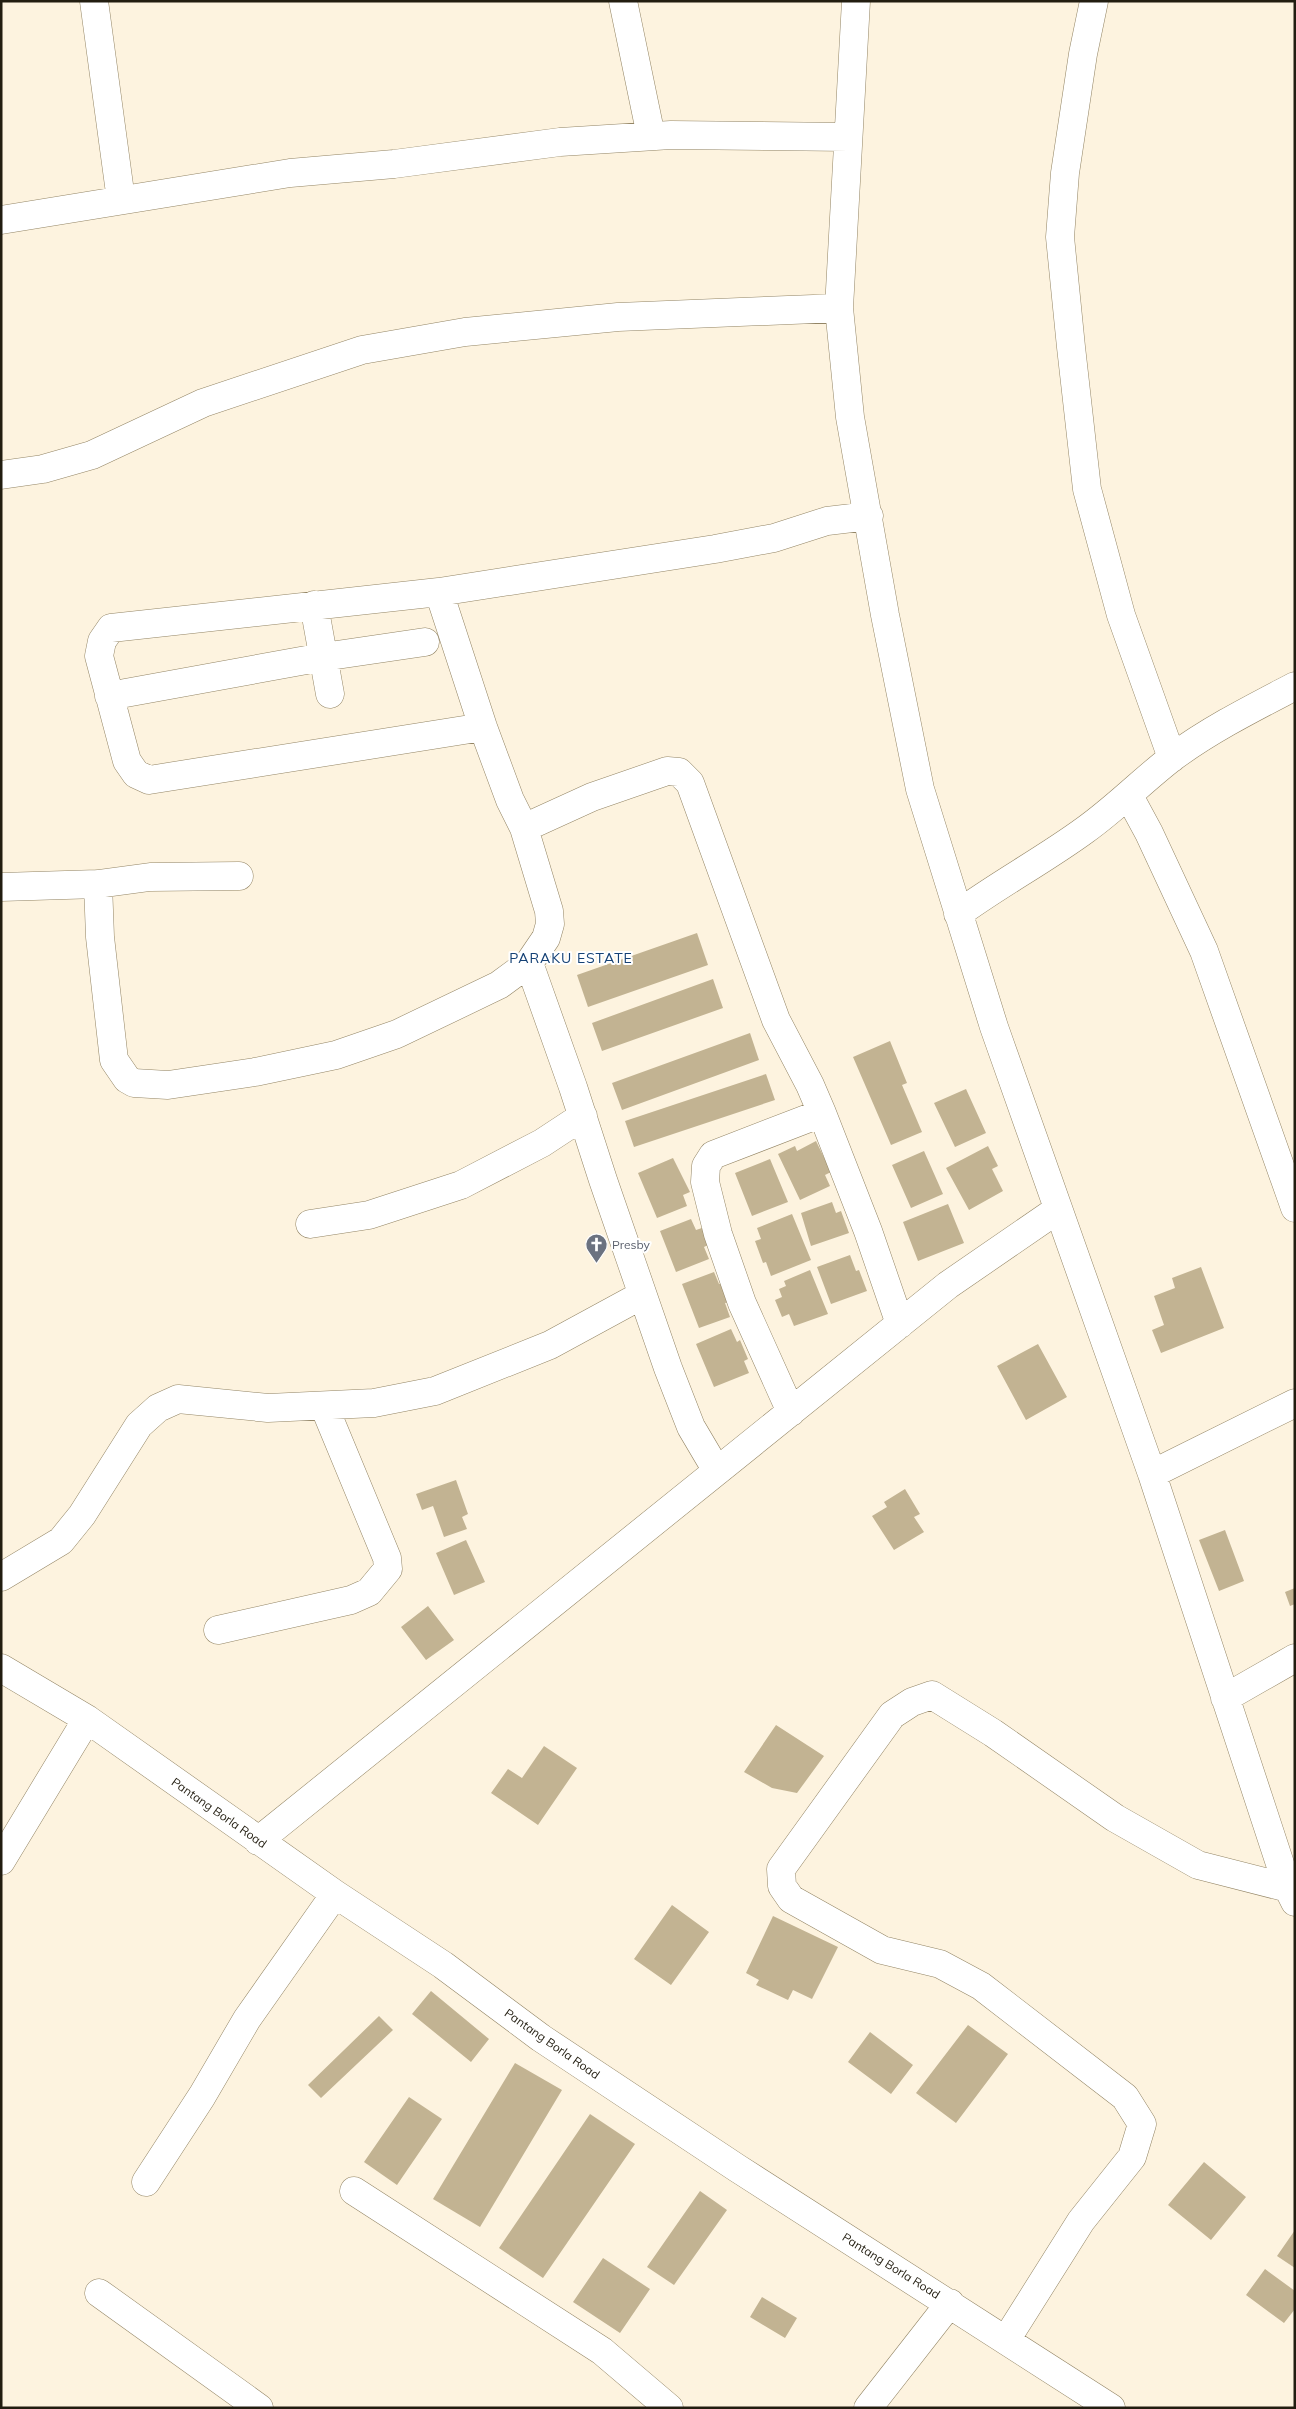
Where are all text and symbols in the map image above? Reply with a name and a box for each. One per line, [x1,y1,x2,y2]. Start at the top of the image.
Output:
district label: PARAKU ESTATE [509,949,633,967]
church icon: Presby [584,1233,608,1264]
place label: Presby [612,1237,651,1252]
street label: Pantang Borla Road [169,1774,270,1851]
street label: Pantang Borla Road [502,2005,603,2082]
street label: Pantang Borla Road [840,2229,943,2302]

